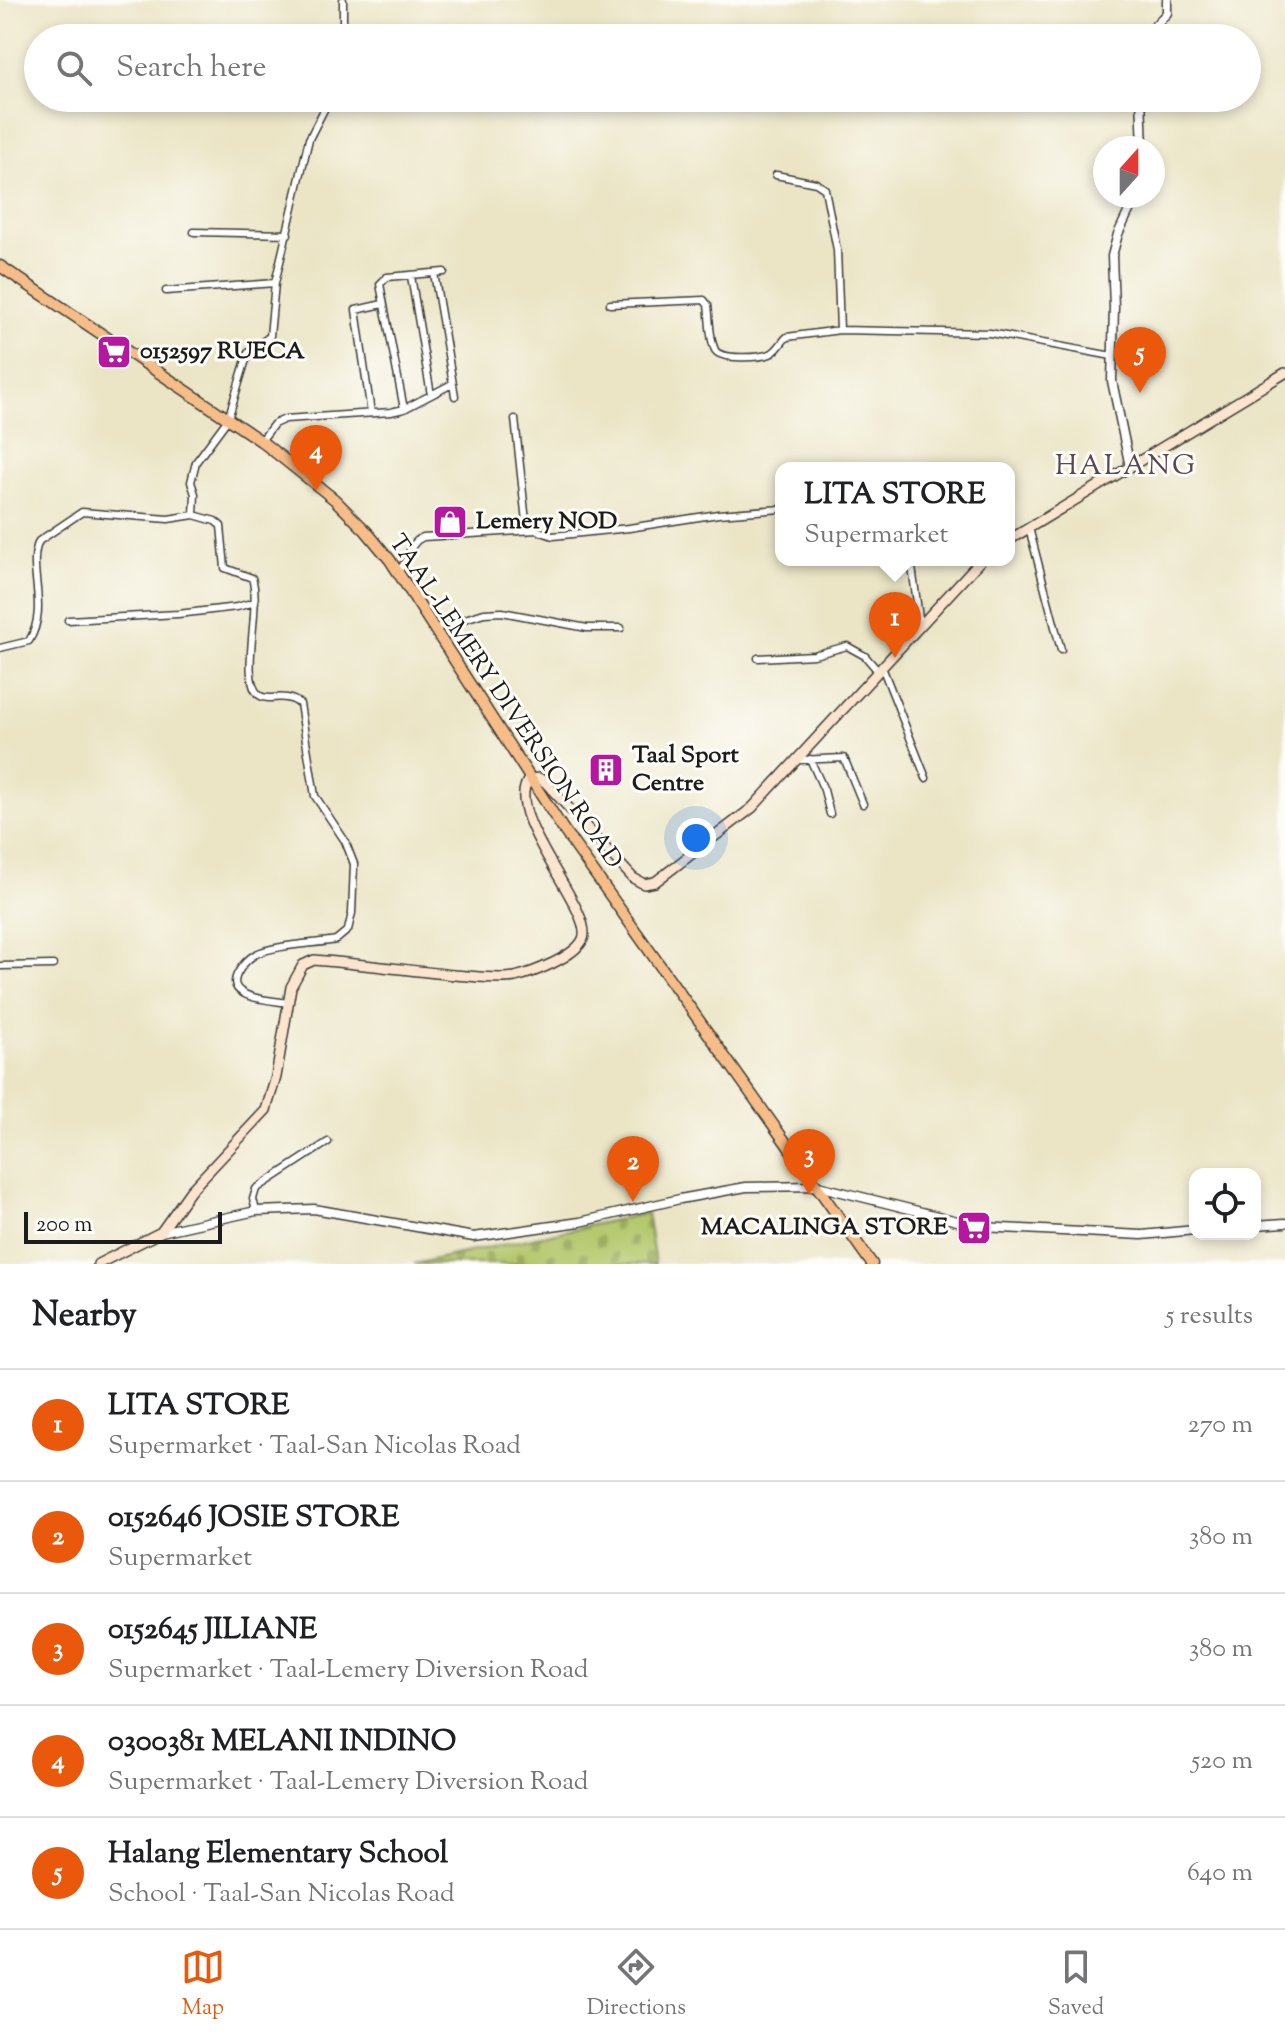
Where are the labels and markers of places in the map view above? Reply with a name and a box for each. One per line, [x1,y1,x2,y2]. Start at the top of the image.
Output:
pin: 5 [1114,327,1166,393]
supermarket icon: 0152597 RUECA [95,333,133,371]
place label: 0152597 RUECA [140,335,305,369]
pin: 4 [290,425,342,491]
shop icon: Lemery NOD [431,503,469,541]
place label: Lemery NOD [476,505,617,539]
pin: 1 [869,592,921,658]
place label: Taal Sport Centre [632,739,739,801]
building icon: Taal Sport Centre [587,751,625,789]
pin: 3 [783,1129,835,1195]
pin: 2 [607,1136,659,1202]
supermarket icon: MACALINGA STORE [955,1209,993,1247]
place label: MACALINGA STORE [701,1211,948,1245]

